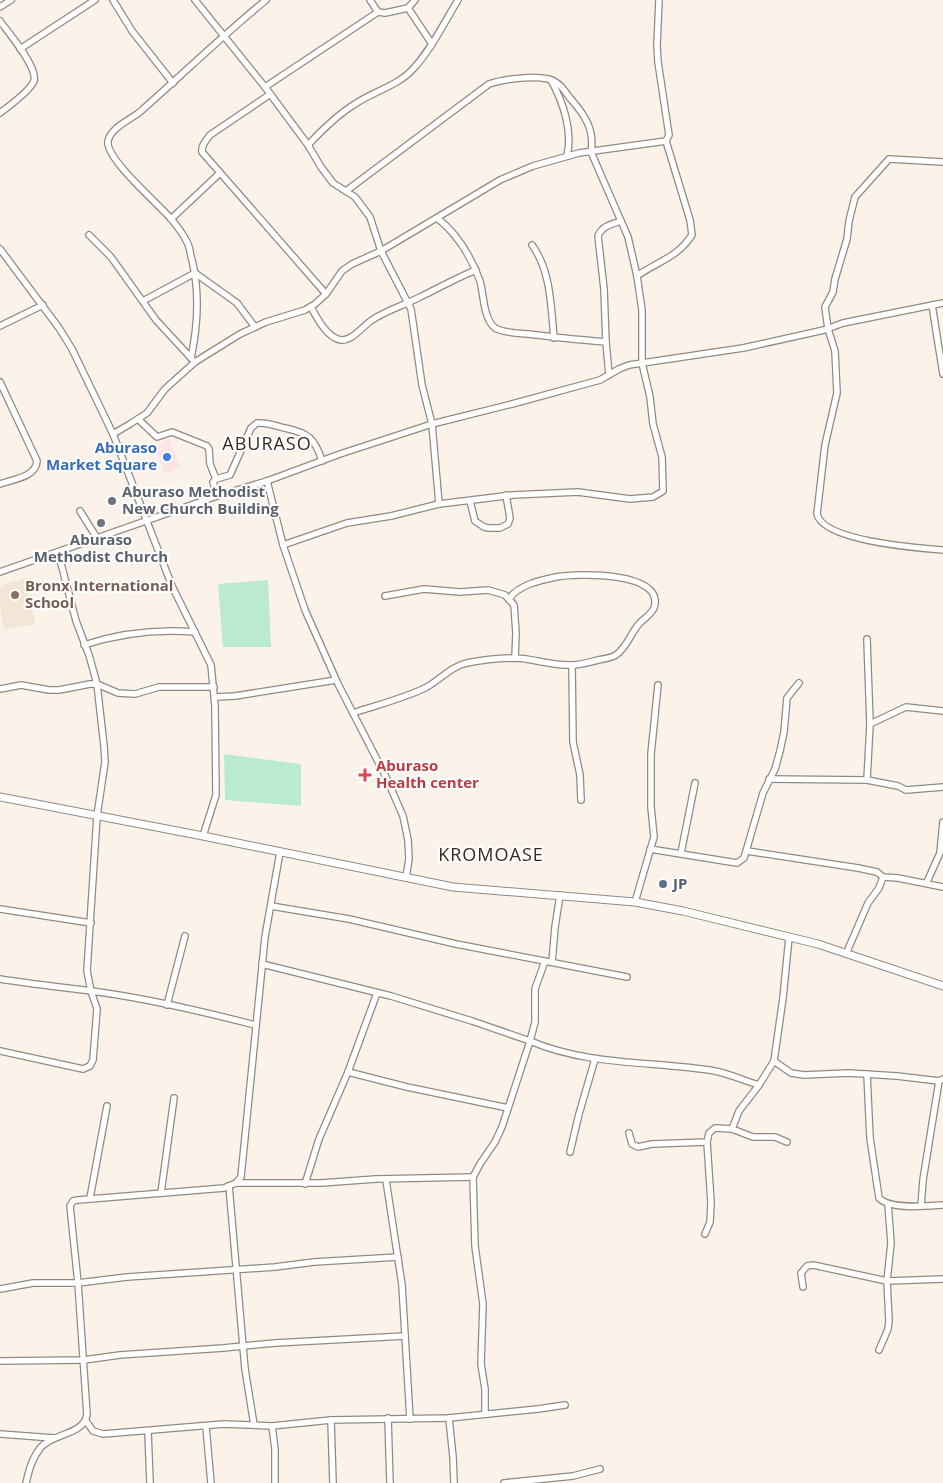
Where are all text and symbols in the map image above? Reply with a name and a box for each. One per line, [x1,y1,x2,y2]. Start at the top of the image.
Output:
district label: ABURASO [222,431,312,455]
place label: Aburaso Market Square [46,437,157,474]
marker: Aburaso Market Square [161,451,173,463]
place label: Aburaso Methodist New Church Building [122,481,279,518]
marker: Aburaso Methodist New Church Building [106,495,118,507]
marker: Aburaso Methodist Church [95,517,107,529]
place label: Aburaso Methodist Church [34,529,168,566]
place label: Bronx International School [25,575,173,612]
marker: Bronx International School [9,589,21,601]
place label: Aburaso Health center [376,755,479,792]
marker: Aburaso Health center [358,768,372,782]
district label: KROMOASE [438,842,544,866]
place label: JP [671,873,687,893]
marker: JP [657,878,669,890]

